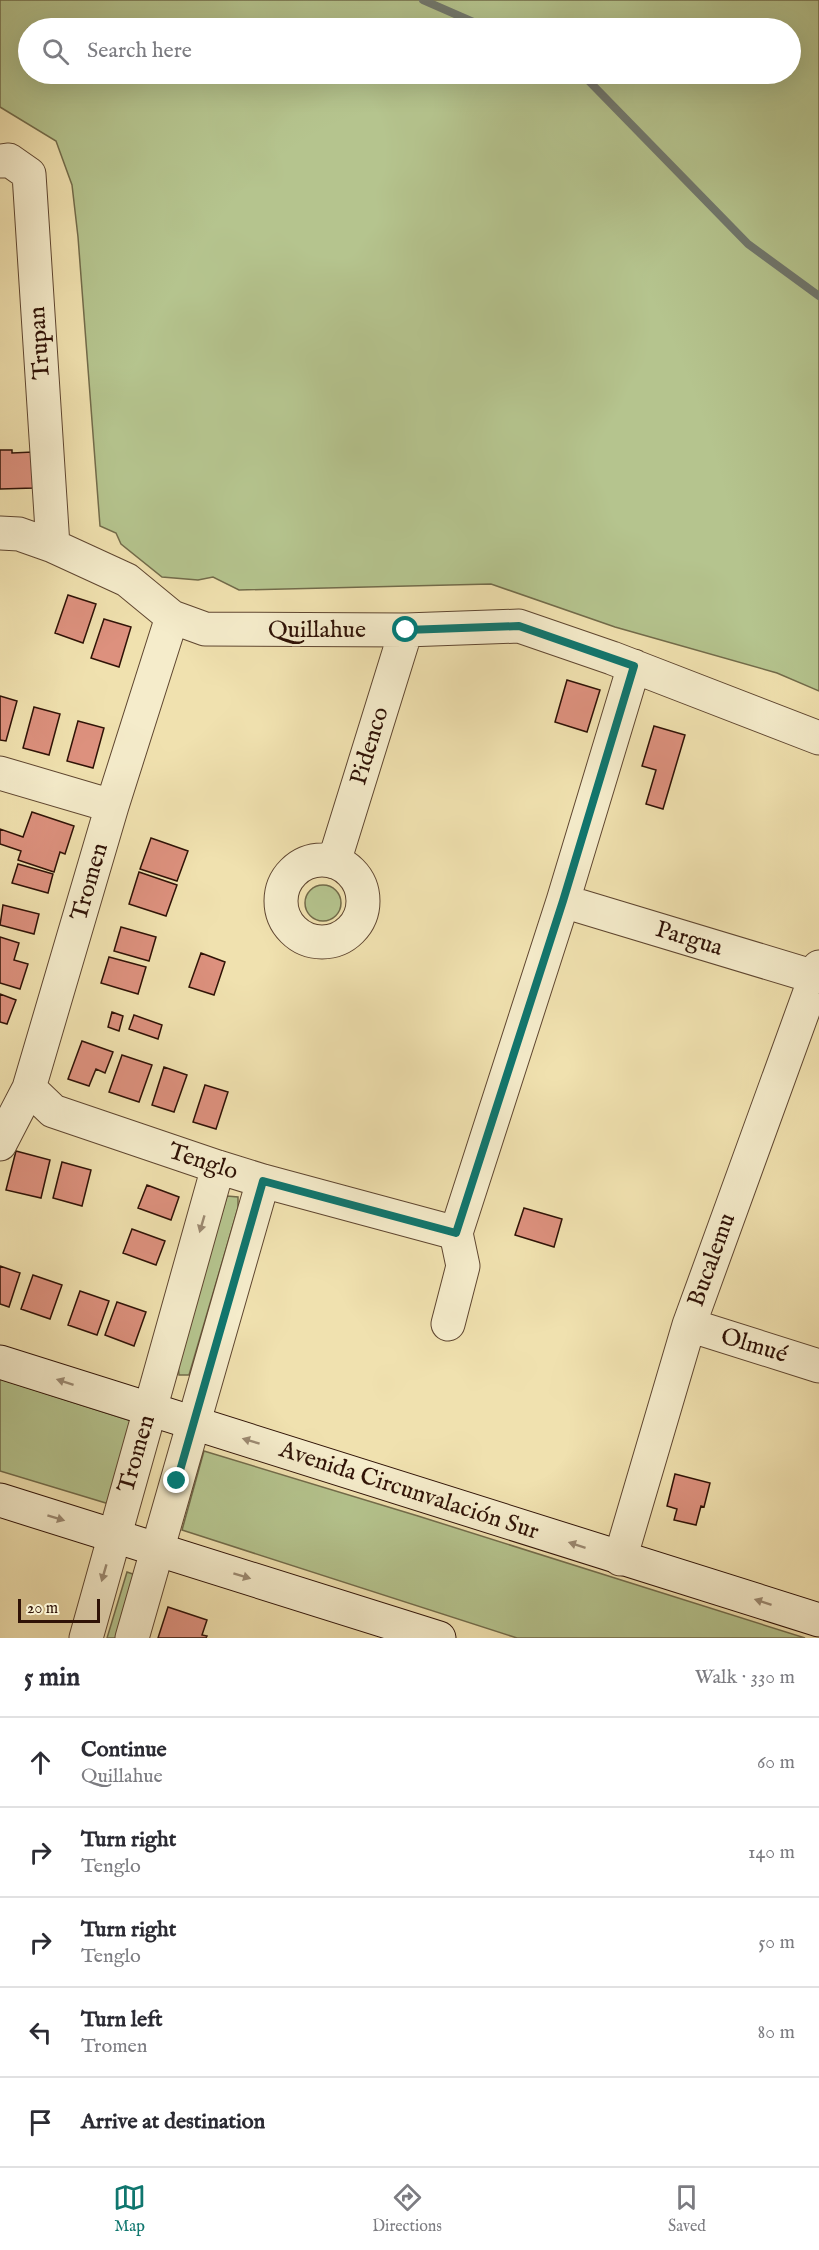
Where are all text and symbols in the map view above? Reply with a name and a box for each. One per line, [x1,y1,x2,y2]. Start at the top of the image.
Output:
search box [18,18,801,84]
icon: search [39,35,72,68]
text: Search here [87,37,192,65]
street label: Trupan [22,305,58,381]
street label: Quillahue [268,615,366,646]
route start [392,616,418,642]
street label: Pidenco [343,703,397,789]
street label: Tromen [64,839,116,925]
street label: Pargua [652,914,727,964]
street label: Tenglo [164,1136,242,1188]
street label: Bucalemu [681,1209,743,1311]
one-way arrow [197,1215,206,1233]
street label: Olmué [717,1321,791,1371]
one-way arrow [56,1377,74,1386]
street label: Tromen [111,1411,163,1497]
street label: Avenida Circunvalación Sur [274,1434,543,1548]
one-way arrow [242,1436,260,1445]
route end [163,1467,189,1493]
one-way arrow [47,1514,65,1523]
one-way arrow [568,1539,586,1549]
one-way arrow [99,1564,108,1582]
one-way arrow [233,1572,251,1581]
scale bar [18,1596,100,1624]
one-way arrow [754,1597,772,1607]
text: 20 m [27,1599,58,1619]
text: 5 min [24,1661,80,1694]
text: Walk · 330 m [695,1665,795,1690]
text: Continue [81,1736,167,1764]
icon: ahead [24,1746,57,1779]
text: 60 m [757,1750,795,1775]
text: Quillahue [81,1764,163,1789]
text: Turn right [81,1826,176,1854]
icon: right [24,1836,57,1869]
text: 140 m [748,1840,795,1865]
text: Tenglo [81,1854,141,1879]
text: Turn right [81,1916,176,1944]
icon: right [24,1926,57,1959]
text: 50 m [758,1930,795,1955]
text: Tenglo [81,1944,141,1969]
text: Turn left [81,2006,163,2034]
icon: left [24,2016,57,2049]
text: 80 m [758,2020,795,2045]
text: Tromen [81,2034,147,2059]
icon: arrive [24,2106,57,2139]
text: Arrive at destination [81,2108,265,2136]
tab: Map [113,2181,146,2237]
tab: Directions [372,2181,442,2237]
tab: Saved [668,2181,706,2237]

